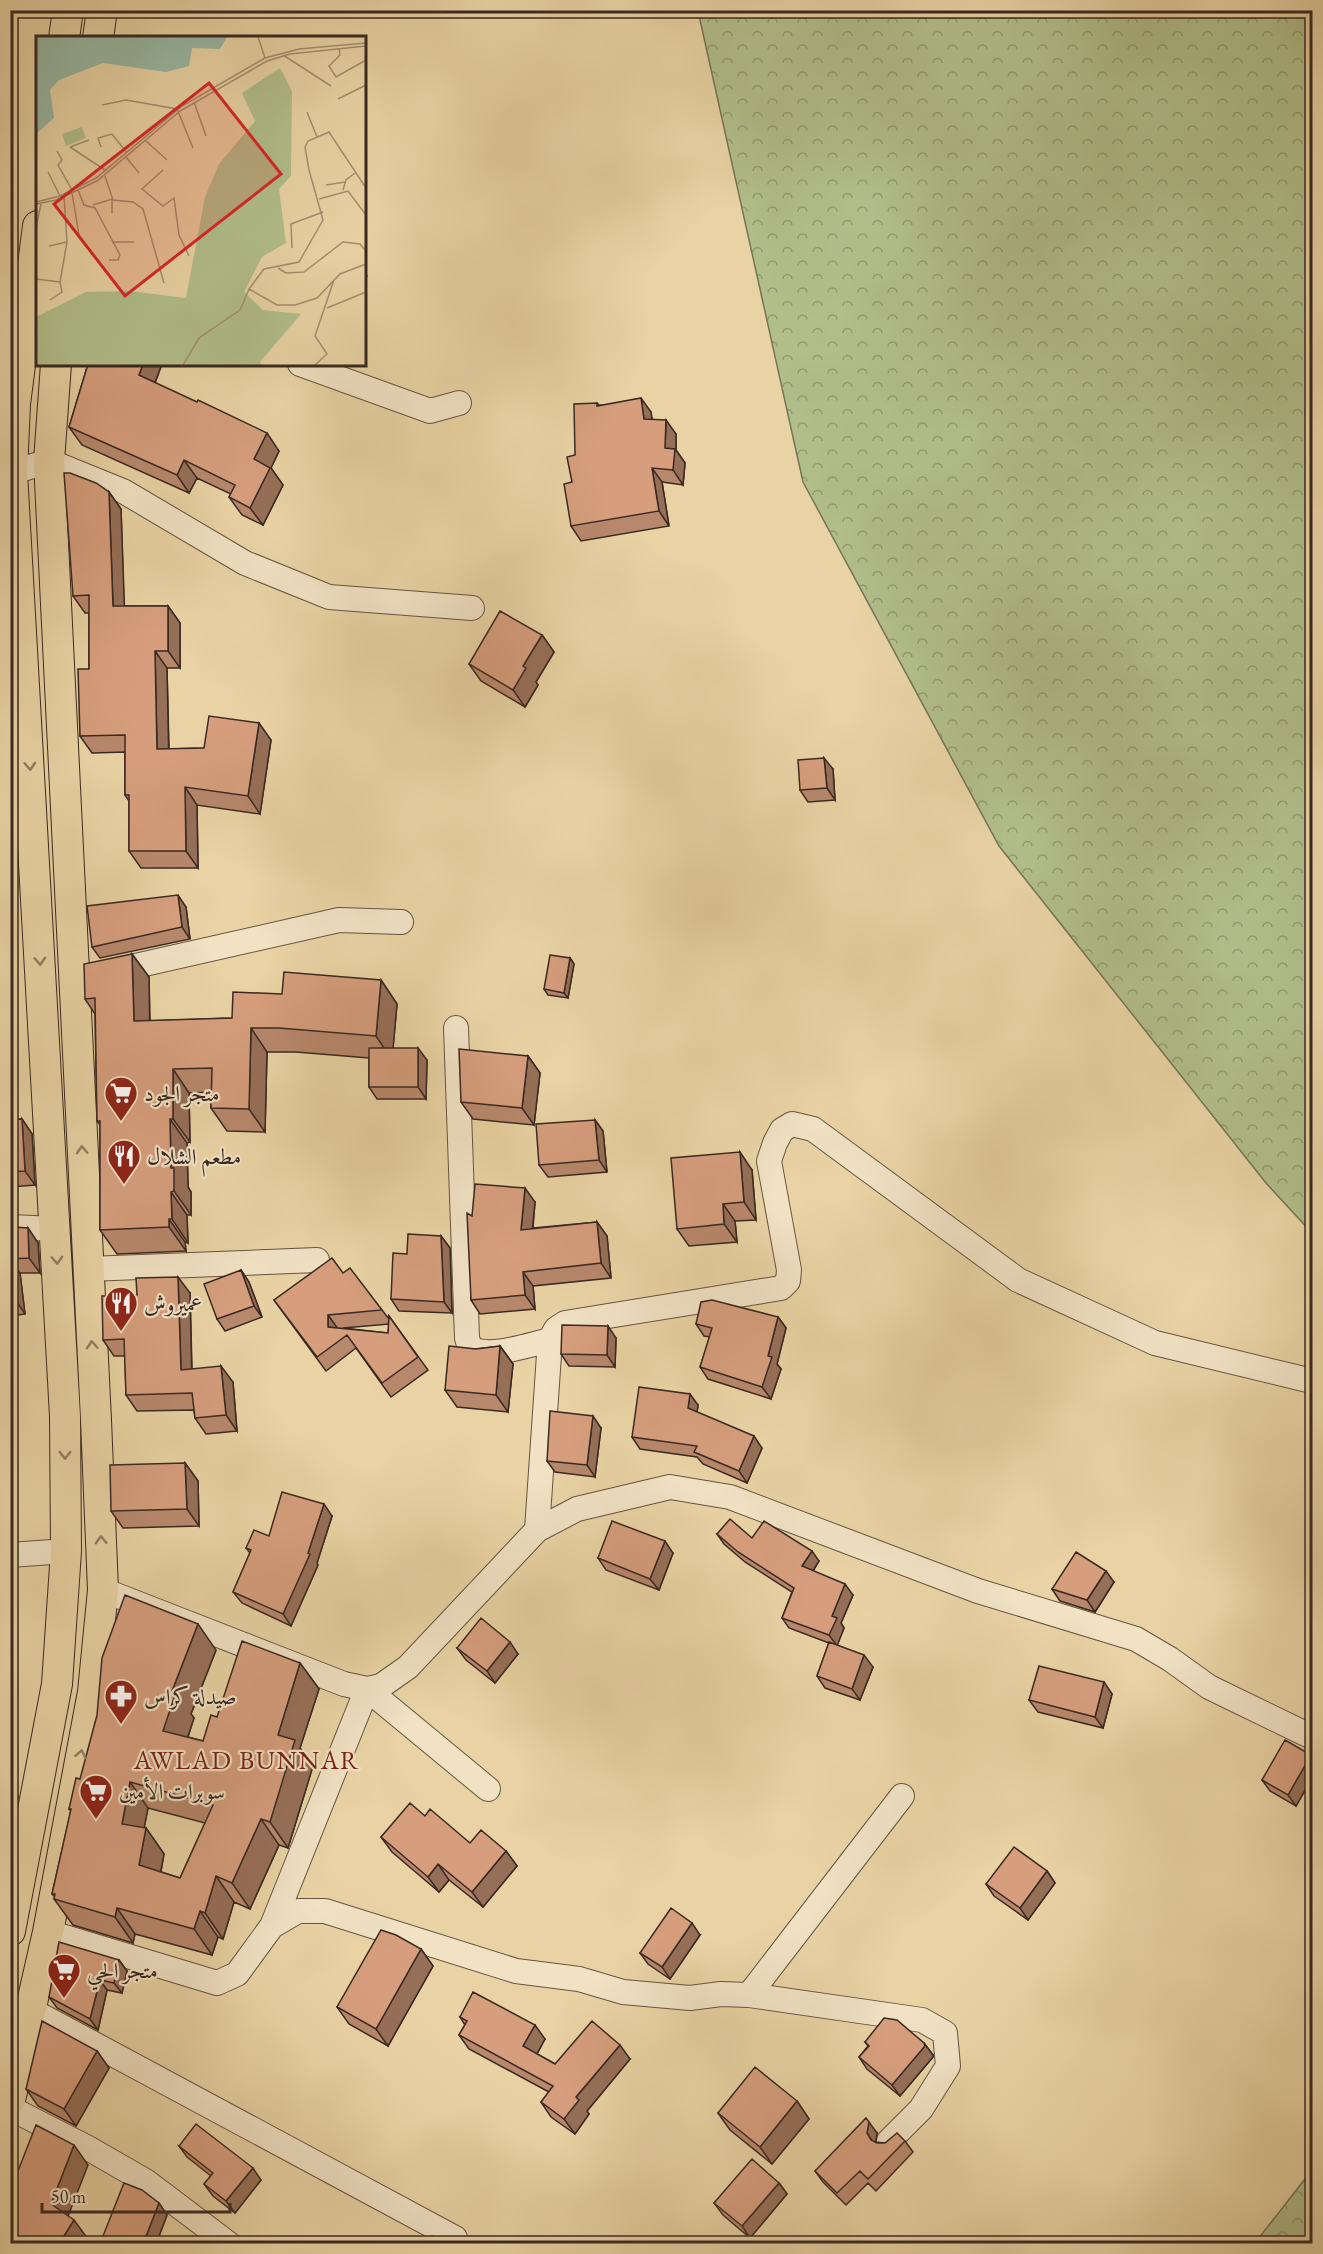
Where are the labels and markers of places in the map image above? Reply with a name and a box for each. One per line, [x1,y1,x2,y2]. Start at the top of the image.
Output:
supermarket icon: متجر الجود [103,1075,139,1122]
place label: متجر الجود [144,1079,219,1108]
restaurant icon: مطعم الشلال [106,1138,142,1185]
place label: مطعم الشلال [147,1142,241,1177]
restaurant icon: عميروش [103,1285,139,1332]
place label: عميروش [144,1289,202,1318]
pharmacy icon: صيدلة كراس [103,1678,139,1725]
place label: صيدلة كراس [144,1682,237,1711]
supermarket icon: سوبرات الأمين [78,1773,114,1820]
place label: سوبرات الأمين [119,1776,225,1806]
supermarket icon: متجر الحي [46,1952,82,1999]
place label: متجر الحي [87,1956,158,1991]

